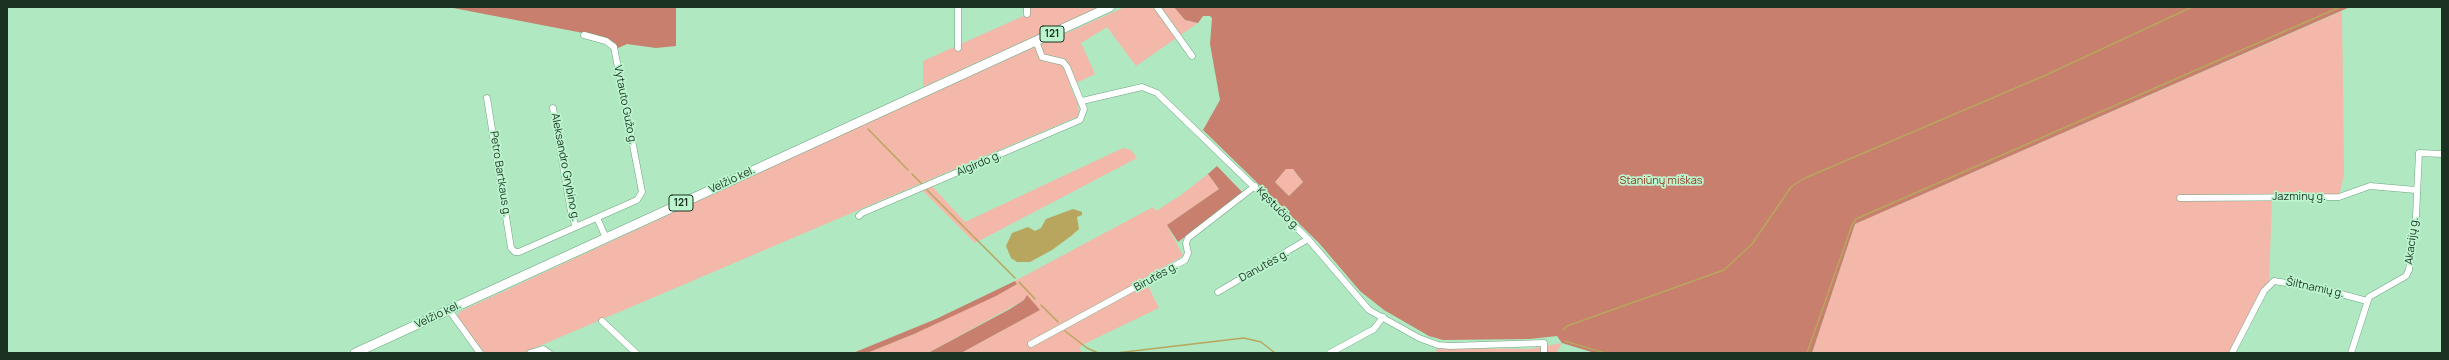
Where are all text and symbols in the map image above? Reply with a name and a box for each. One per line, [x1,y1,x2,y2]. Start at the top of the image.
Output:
road number: 121 [1040,26,1064,42]
street label: Vytauto Gužo g. [611,64,639,146]
street label: Aleksandro Grybino g. [548,112,582,222]
street label: Petro Bartkaus g. [487,130,513,218]
street label: Algirdo g. [955,149,1003,179]
street label: Velžio kel. [707,164,757,196]
park label: Staniūnų miškas [1619,174,1703,188]
street label: Kęstučio g. [1254,185,1302,233]
street label: Jazminų g. [2272,190,2326,204]
road number: 121 [669,195,693,211]
street label: Akacijų g. [2403,216,2421,266]
street label: Danutės g. [1237,247,1291,285]
street label: Birutės g. [1132,260,1180,294]
street label: Šiltnamių g. [2285,275,2345,301]
street label: Velžio kel. [413,299,463,331]

